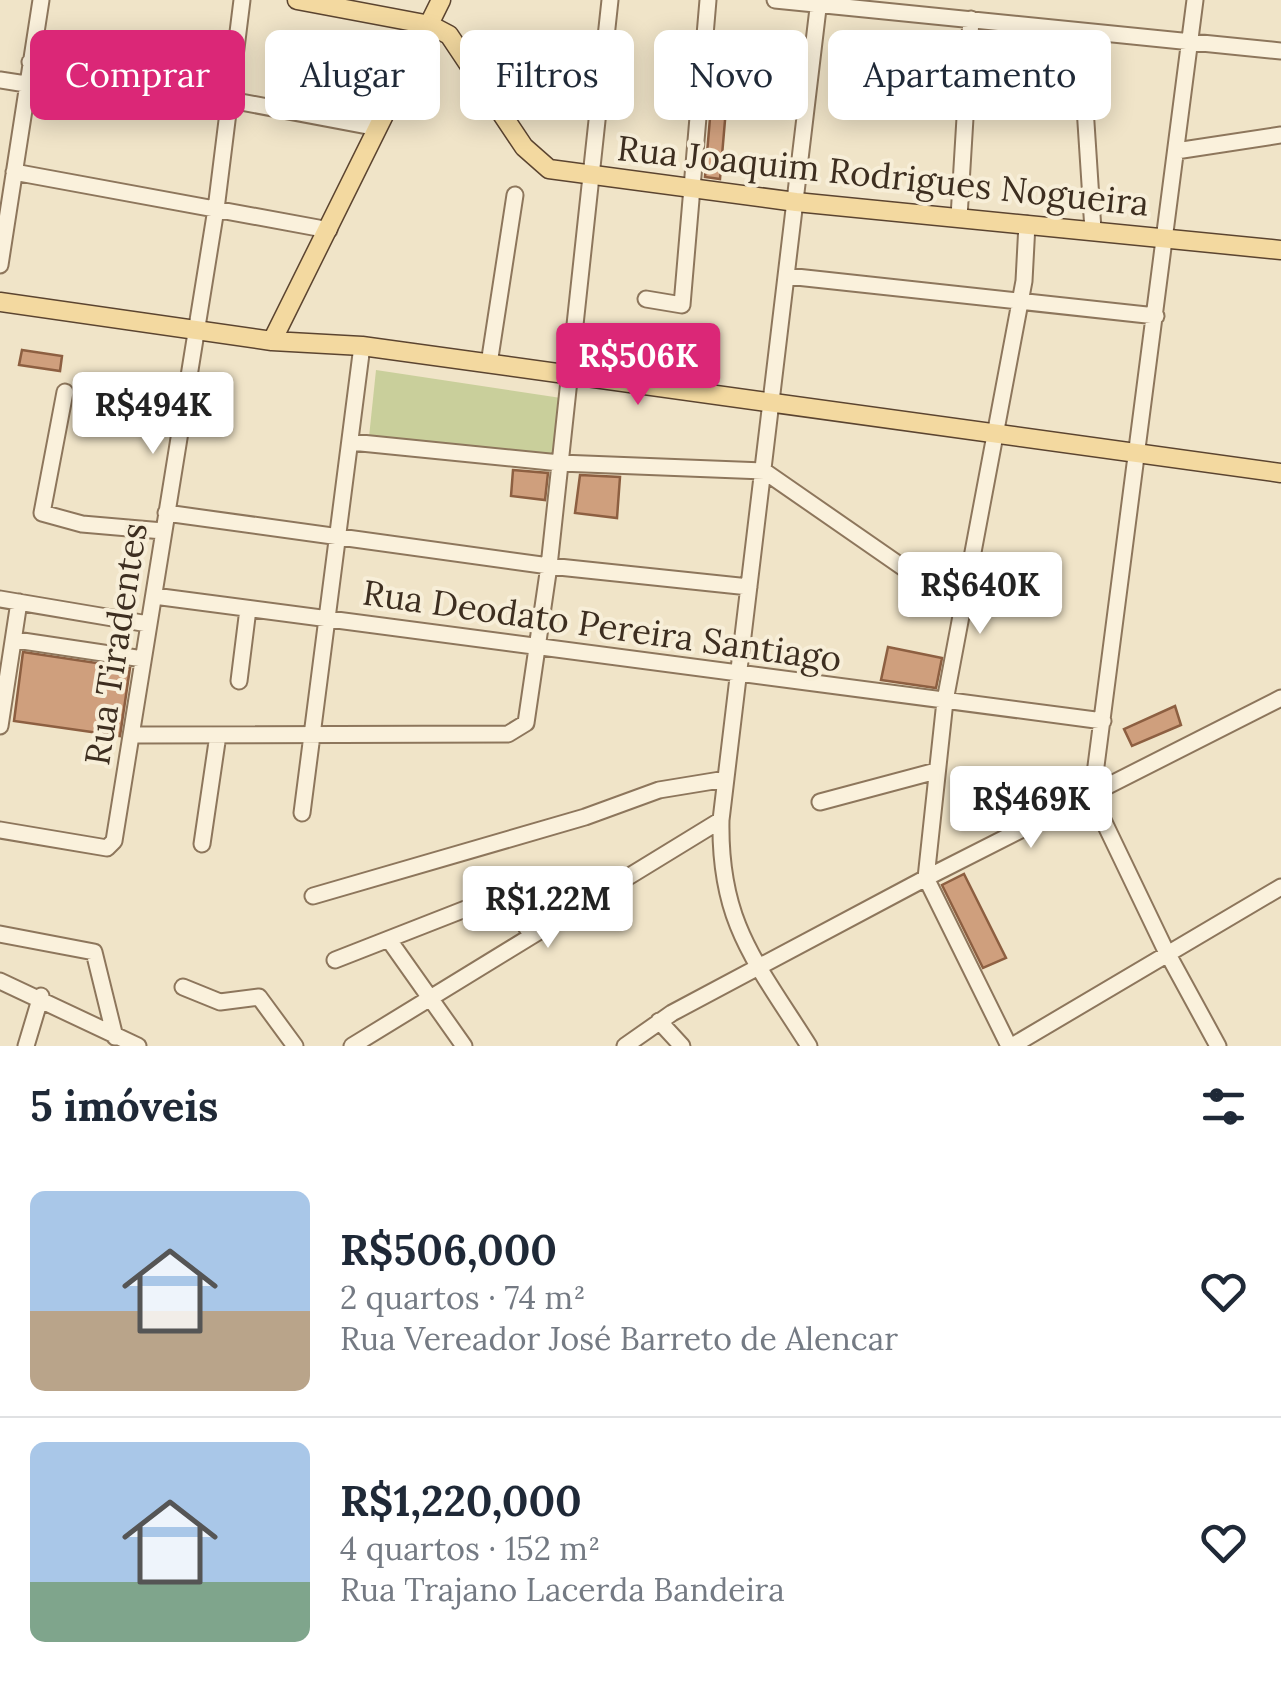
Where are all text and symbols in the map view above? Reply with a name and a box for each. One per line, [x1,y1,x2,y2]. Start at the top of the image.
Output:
chip: Comprar [30,30,245,120]
chip: Alugar [265,30,440,120]
chip: Filtros [460,30,634,120]
chip: Novo [654,30,808,120]
chip: Apartamento [828,30,1111,120]
street label: Rua Joaquim Rodrigues Nogueira [615,125,1151,226]
pin: R$506K [557,323,719,408]
text: R$506K [578,335,698,376]
pin: R$494K [72,372,234,457]
text: R$494K [95,384,212,425]
street label: Rua Tiradentes [74,519,157,768]
pin: R$640K [899,552,1061,637]
text: R$640K [920,564,1040,605]
street label: Rua Deodato Pereira Santiago [360,570,844,681]
pin: R$469K [950,766,1112,851]
text: R$469K [972,778,1090,819]
pin: R$1.22M [456,866,640,951]
text: R$1.22M [485,878,611,919]
text: 5 imóveis [30,1079,218,1133]
icon: filters [1196,1079,1251,1134]
text: R$506,000 [340,1223,557,1277]
icon: home [110,1231,230,1351]
icon: heart [1196,1264,1251,1319]
text: 2 quartos · 74 m² [340,1277,585,1318]
text: Rua Vereador José Barreto de Alencar [340,1318,898,1359]
text: R$1,220,000 [340,1474,582,1528]
icon: home [110,1482,230,1602]
icon: heart [1196,1515,1251,1570]
text: 4 quartos · 152 m² [340,1528,600,1569]
text: Rua Trajano Lacerda Bandeira [340,1569,785,1610]

